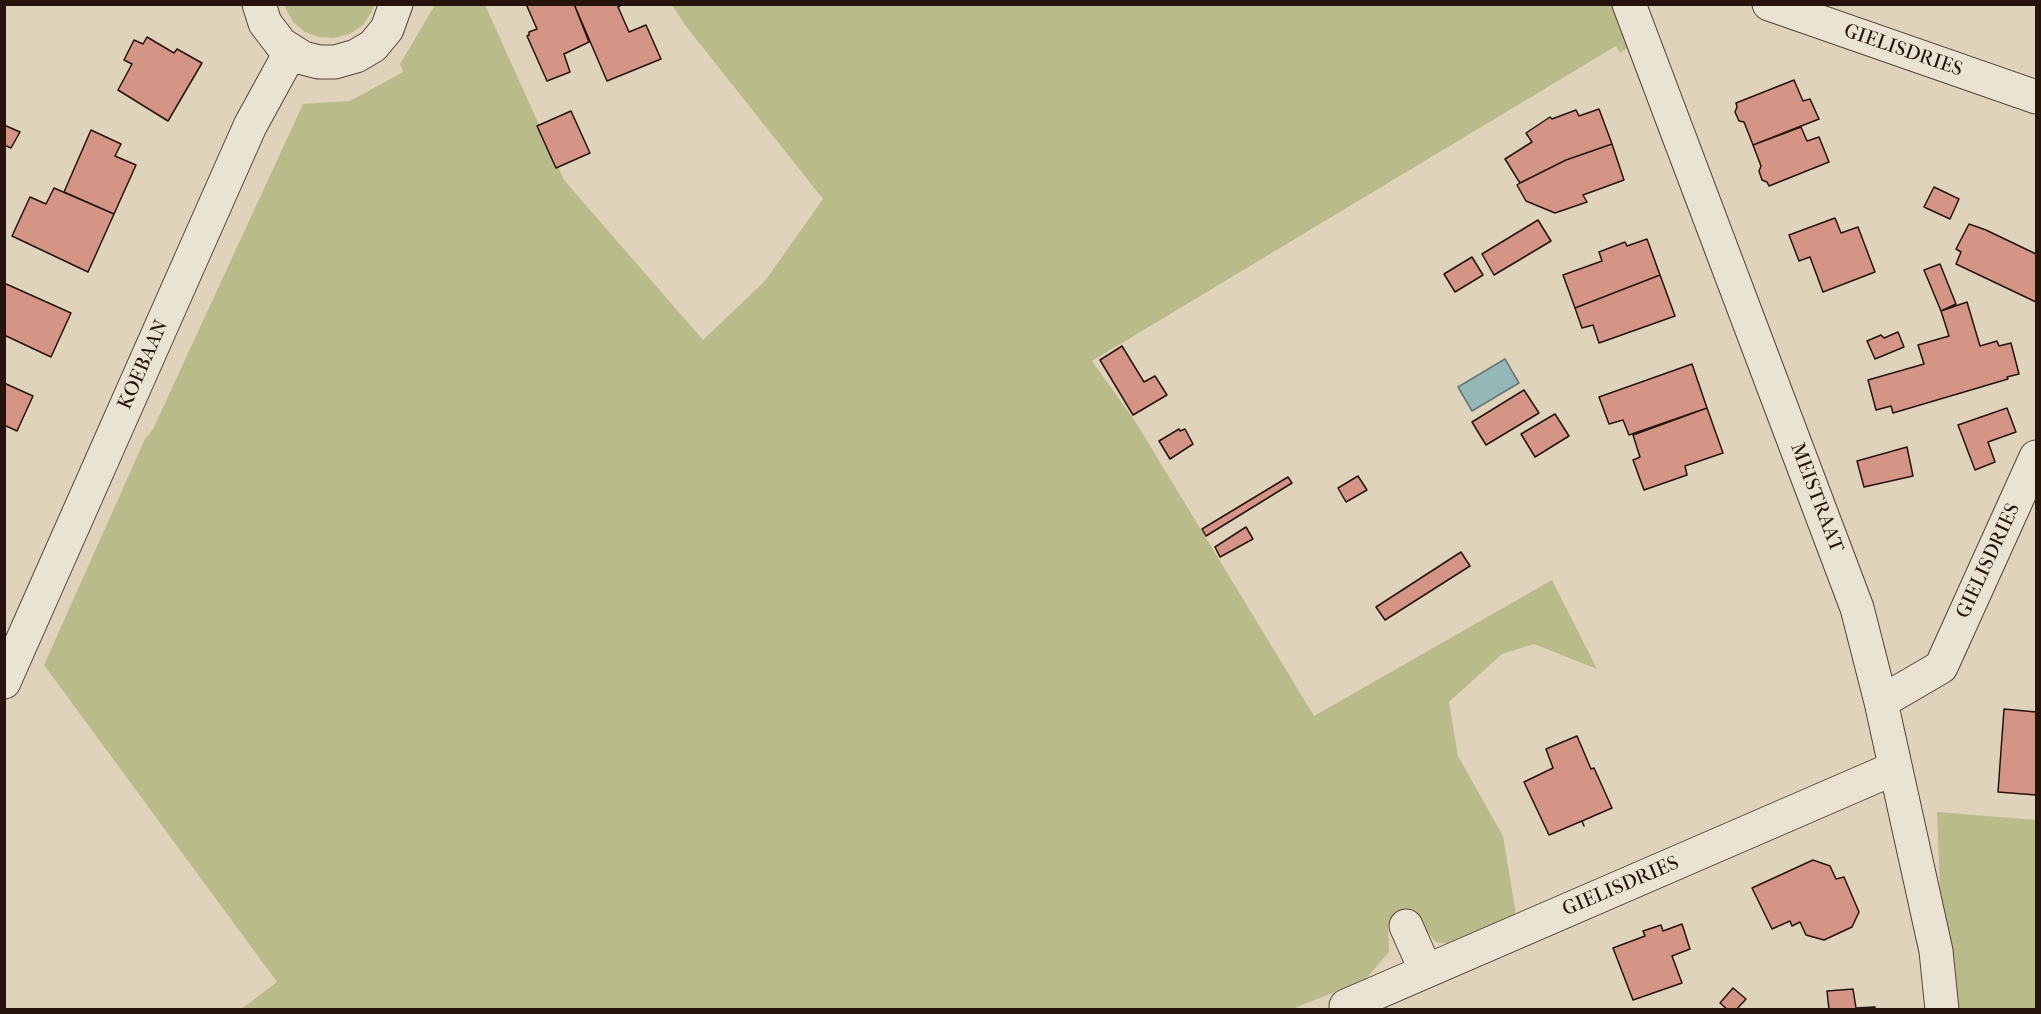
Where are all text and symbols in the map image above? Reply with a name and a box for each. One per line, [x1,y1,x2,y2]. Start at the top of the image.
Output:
street label: GIELISDRIES [1840,19,1966,83]
street label: KOEBAAN [114,316,174,414]
street label: MEISTRAAT [1784,440,1848,556]
street label: GIELISDRIES [1952,500,2026,622]
street label: GIELISDRIES [1559,852,1683,922]

